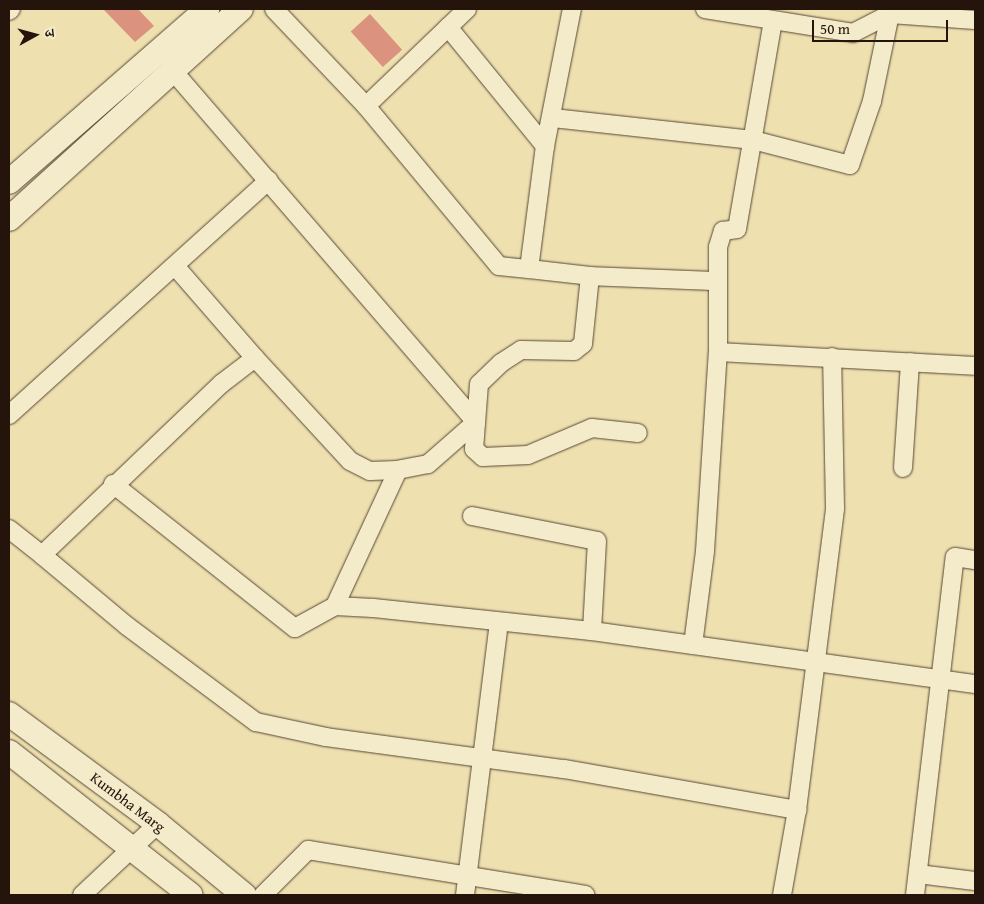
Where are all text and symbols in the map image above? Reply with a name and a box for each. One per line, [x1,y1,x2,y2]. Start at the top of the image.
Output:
north arrow [10,10,60,60]
scale bar [814,10,950,42]
text: 50 m [820,18,850,39]
text: उ [40,28,60,38]
street label: Kumbha Marg [87,768,169,836]

